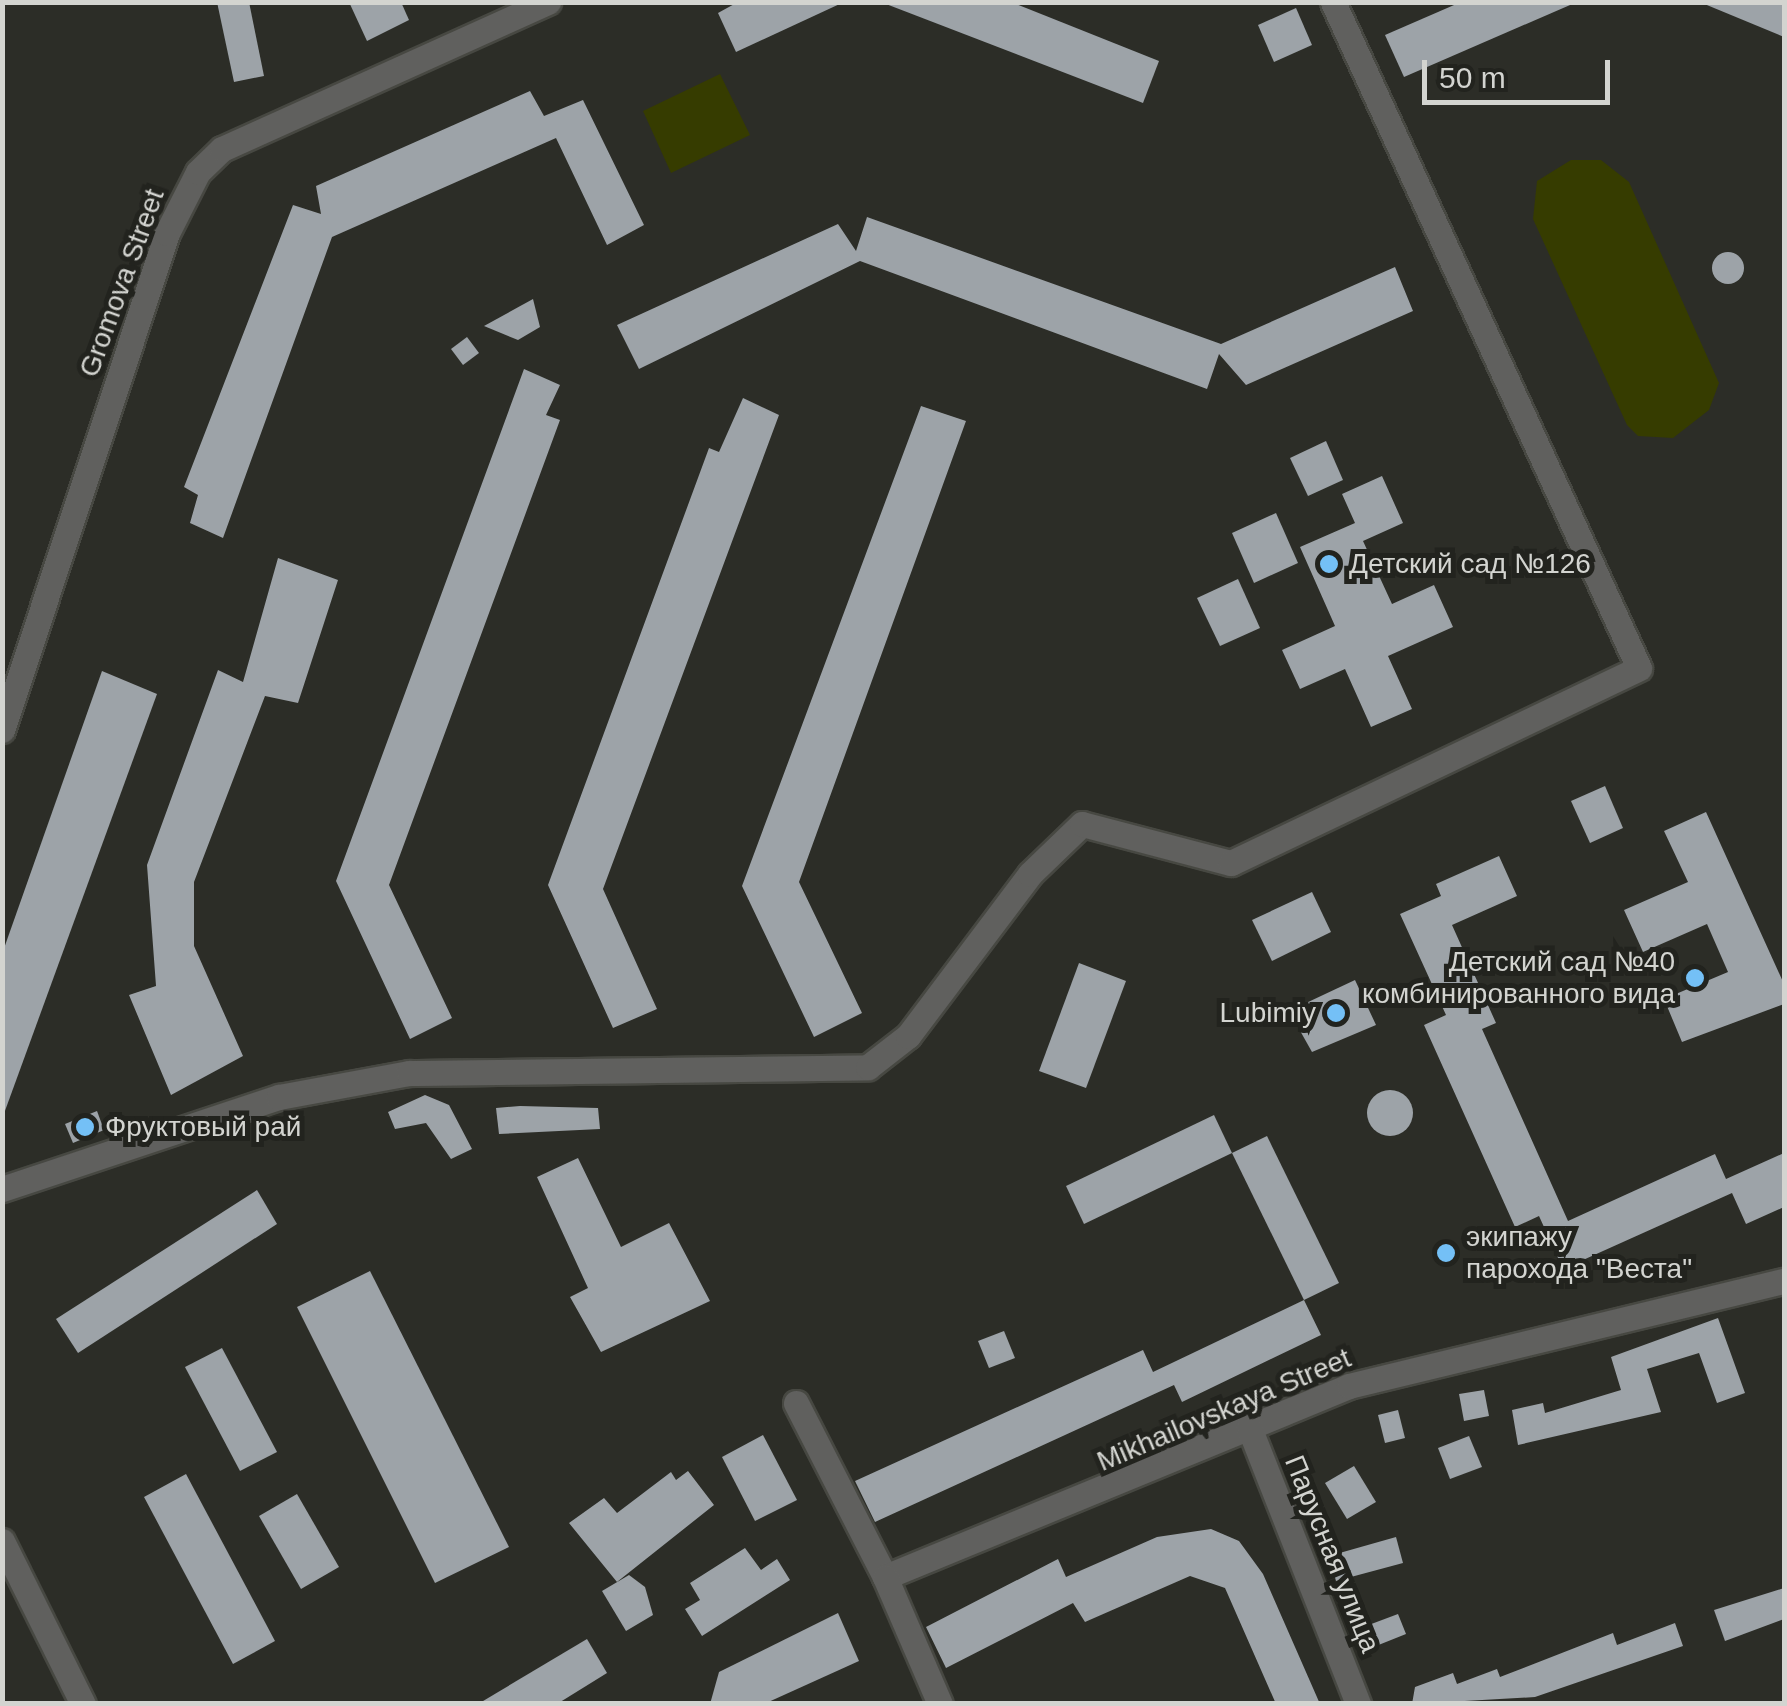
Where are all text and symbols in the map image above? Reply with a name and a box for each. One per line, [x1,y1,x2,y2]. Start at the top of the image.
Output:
scale bar [1427,40,1614,102]
text: 50 m [1439,61,1506,94]
street label: Gromova Street [72,184,172,382]
place label: Детский сад №126 [1349,547,1591,581]
marker: Детский сад №126 [1318,553,1340,575]
place label: Детский сад №40 комбинированного вида [1362,945,1675,1011]
marker: Детский сад №40 комбинированного вида [1684,967,1706,989]
place label: Lubimiy [1220,996,1316,1030]
marker: Lubimiy [1325,1002,1347,1024]
place label: Фруктовый рай [105,1110,301,1144]
marker: Фруктовый рай [74,1116,96,1138]
place label: экипажу парохода "Веста" [1466,1220,1692,1286]
marker: экипажу парохода "Веста" [1435,1242,1457,1264]
street label: Mikhailovskaya Street [1092,1341,1356,1479]
street label: Парусная улица [1277,1451,1387,1657]

